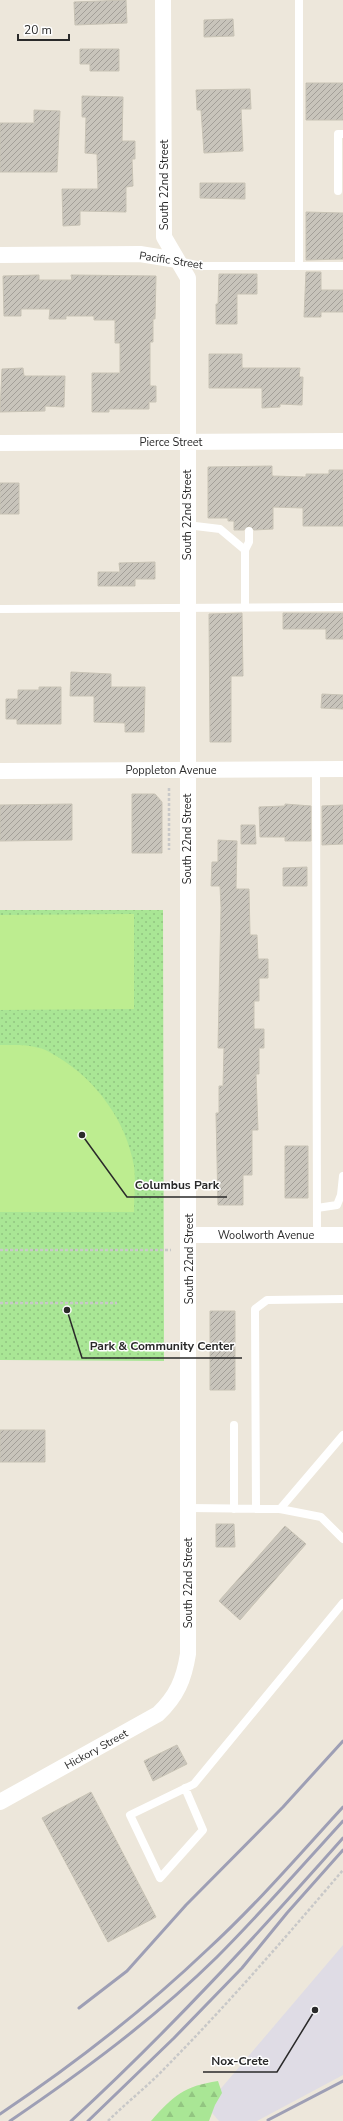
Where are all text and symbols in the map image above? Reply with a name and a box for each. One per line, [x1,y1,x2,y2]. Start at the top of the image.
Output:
scale bar [18,16,69,42]
text: 20 m [24,22,52,38]
street label: South 22nd Street [157,140,172,230]
street label: Pacific Street [138,248,204,273]
street label: Pierce Street [140,435,203,450]
street label: South 22nd Street [180,470,195,560]
street label: Poppleton Avenue [125,763,217,778]
street label: South 22nd Street [180,794,195,884]
callout: Columbus Park [127,1173,227,1197]
text: Columbus Park [135,1177,220,1193]
street label: South 22nd Street [182,1214,197,1304]
street label: Woolworth Avenue [218,1228,314,1243]
callout: Park & Community Center [82,1334,242,1358]
text: Park & Community Center [90,1338,235,1354]
street label: South 22nd Street [181,1538,196,1628]
street label: Hickory Street [62,1726,131,1773]
callout: Nox-Crete [203,2048,277,2072]
text: Nox-Crete [211,2053,269,2069]

